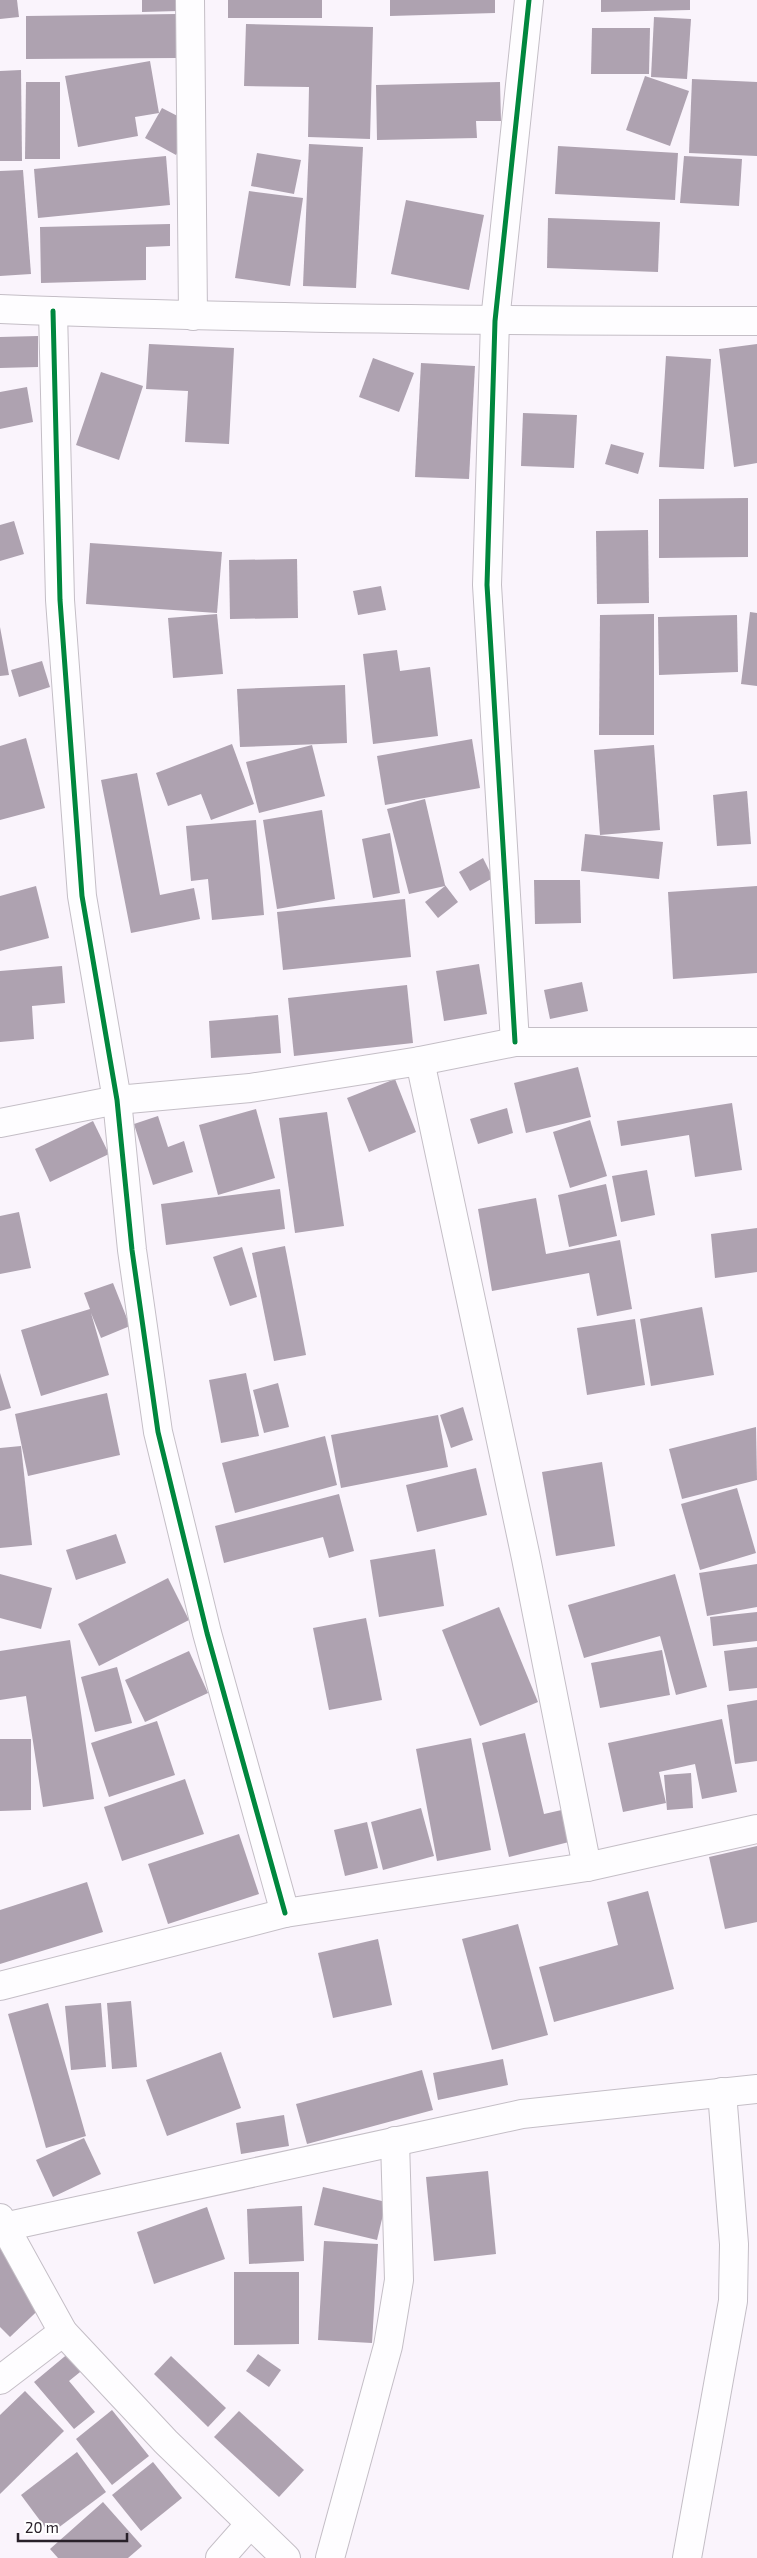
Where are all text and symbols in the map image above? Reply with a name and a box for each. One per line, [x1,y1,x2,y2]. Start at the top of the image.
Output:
scale bar [18,2510,126,2542]
text: 20 m [25,2518,59,2536]

